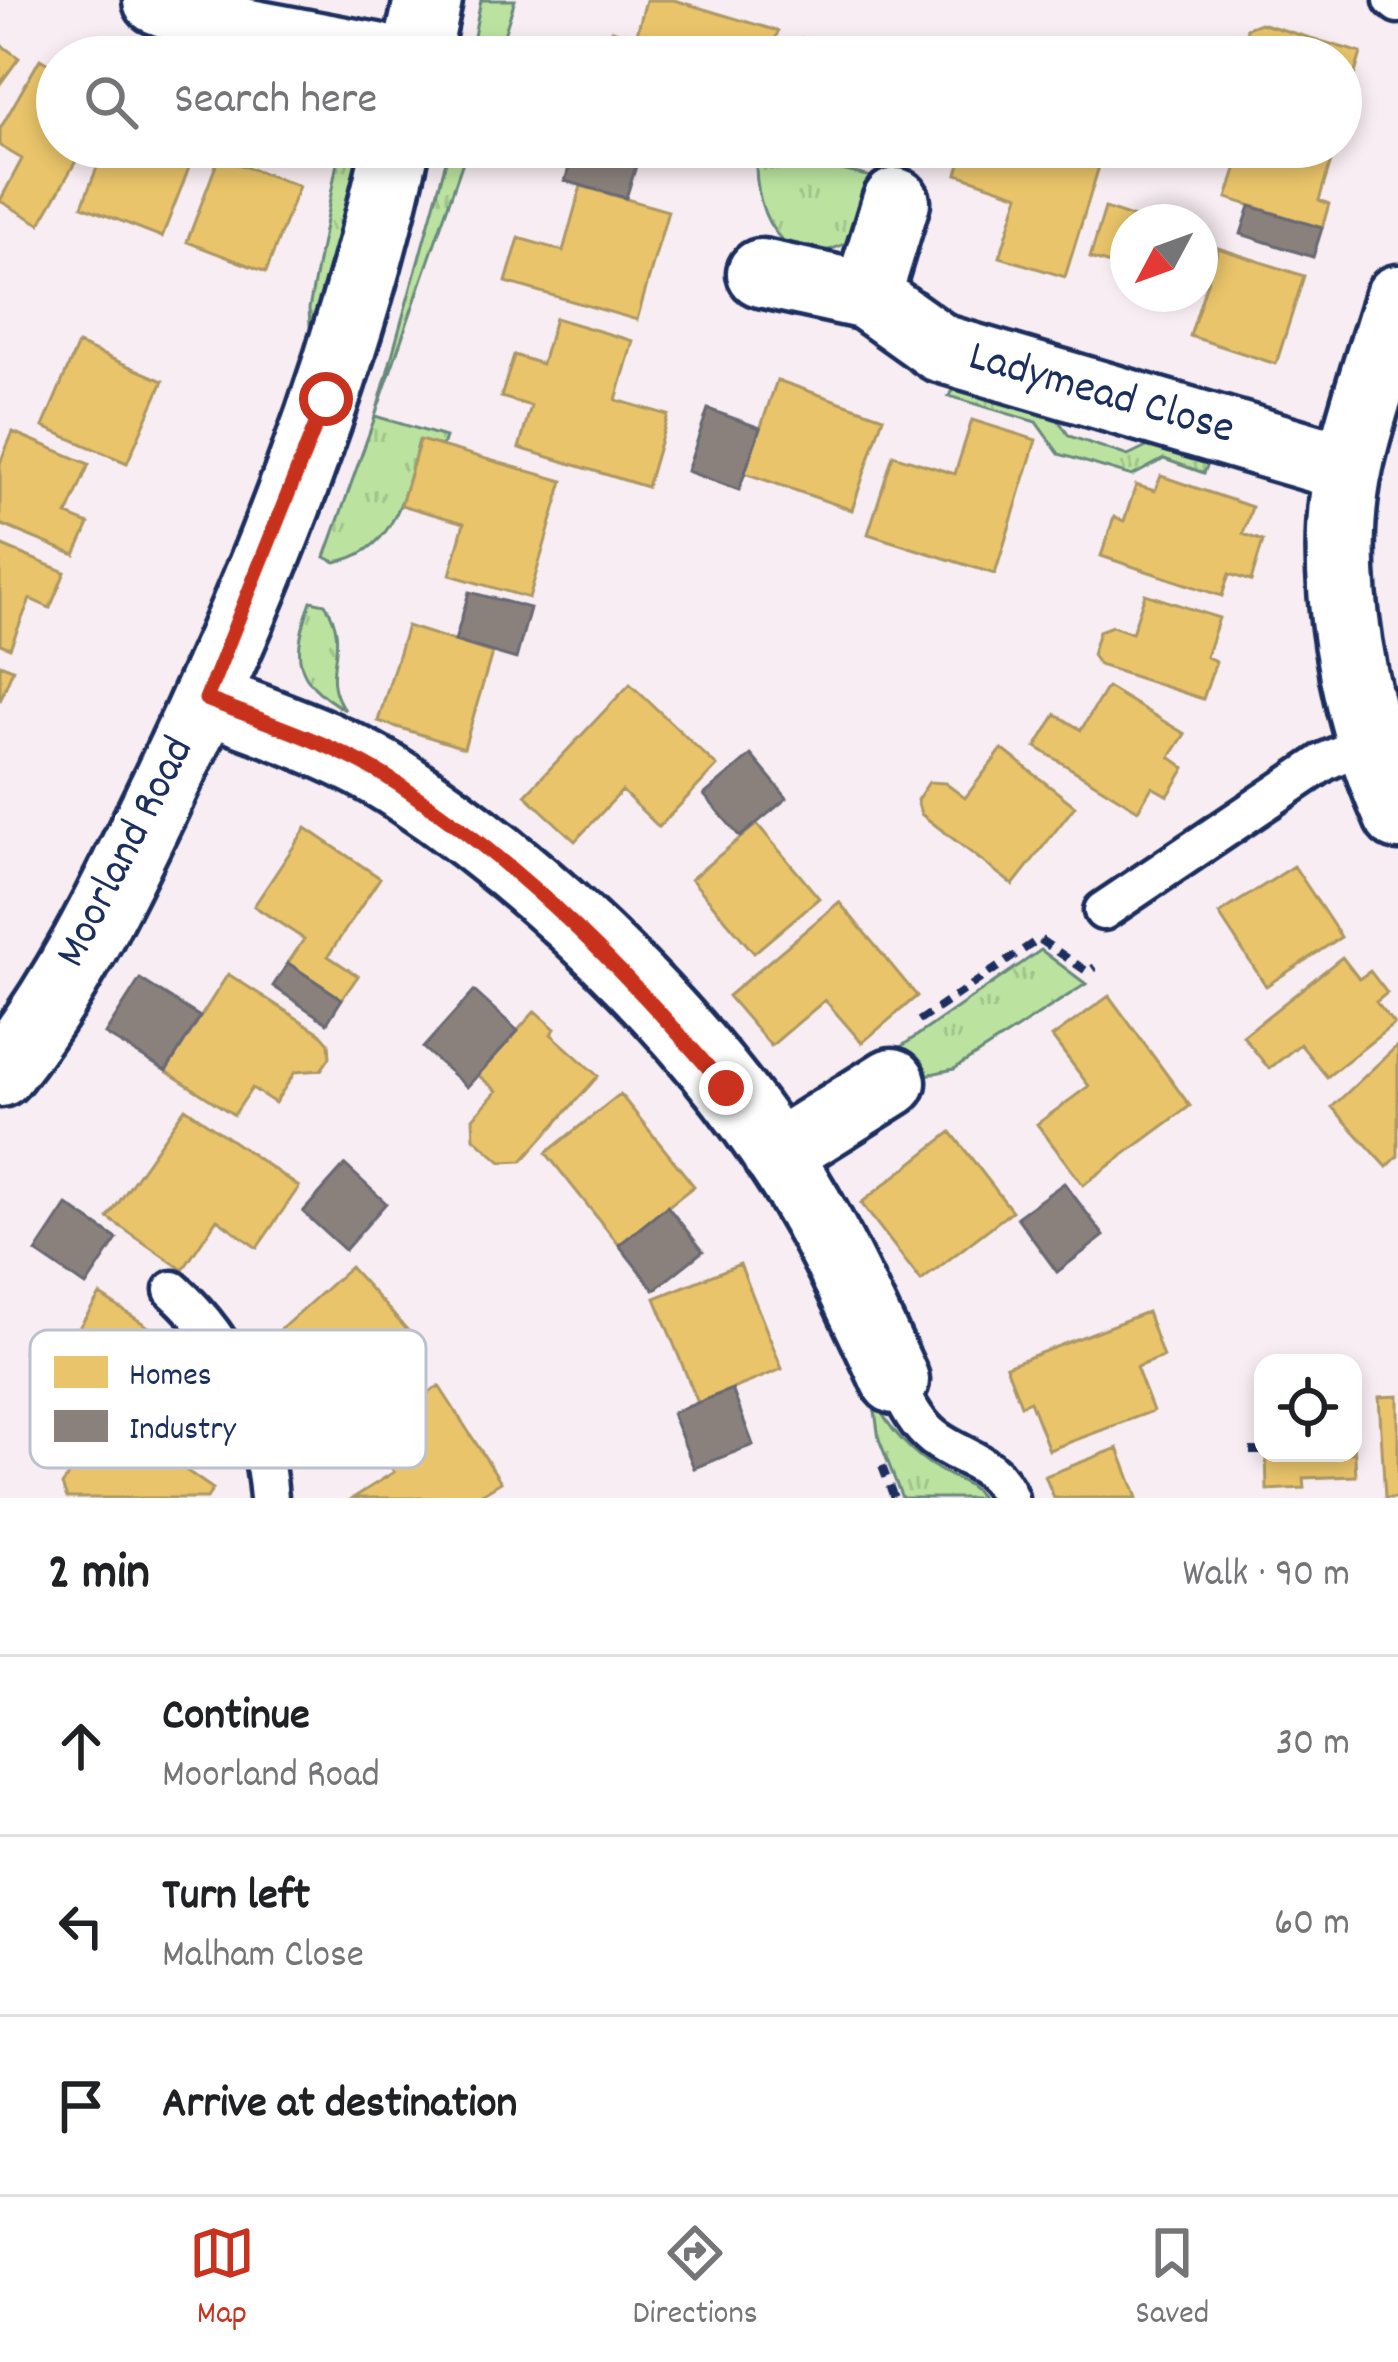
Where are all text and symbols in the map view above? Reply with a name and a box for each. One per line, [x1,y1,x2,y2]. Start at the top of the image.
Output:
search box [36,36,1362,168]
icon: search [78,69,144,135]
text: Search here [174,70,377,134]
north arrow [1110,204,1218,312]
street label: Ladymead Close [961,327,1241,463]
route start [299,372,353,426]
street label: Moorland Road [41,727,213,979]
route end [699,1061,753,1115]
legend [30,1330,426,1468]
text: Homes [129,1354,212,1401]
map controls [1254,1354,1362,1462]
button: locate [1254,1354,1362,1462]
text: Industry [129,1408,236,1455]
text: 2 min [48,1540,150,1612]
text: Walk · 90 m [1182,1549,1350,1604]
text: Continue [162,1686,310,1750]
icon: ahead [48,1713,114,1779]
text: 30 m [1276,1718,1350,1773]
text: Moorland Road [162,1750,380,1805]
text: Turn left [162,1866,310,1930]
icon: left [48,1893,114,1959]
text: 60 m [1274,1898,1350,1953]
text: Malham Close [162,1930,364,1985]
icon: arrive [48,2073,114,2139]
text: Arrive at destination [162,2074,517,2138]
tab: Map [189,2220,255,2339]
tab: Directions [633,2220,758,2339]
tab: Saved [1135,2220,1209,2339]

